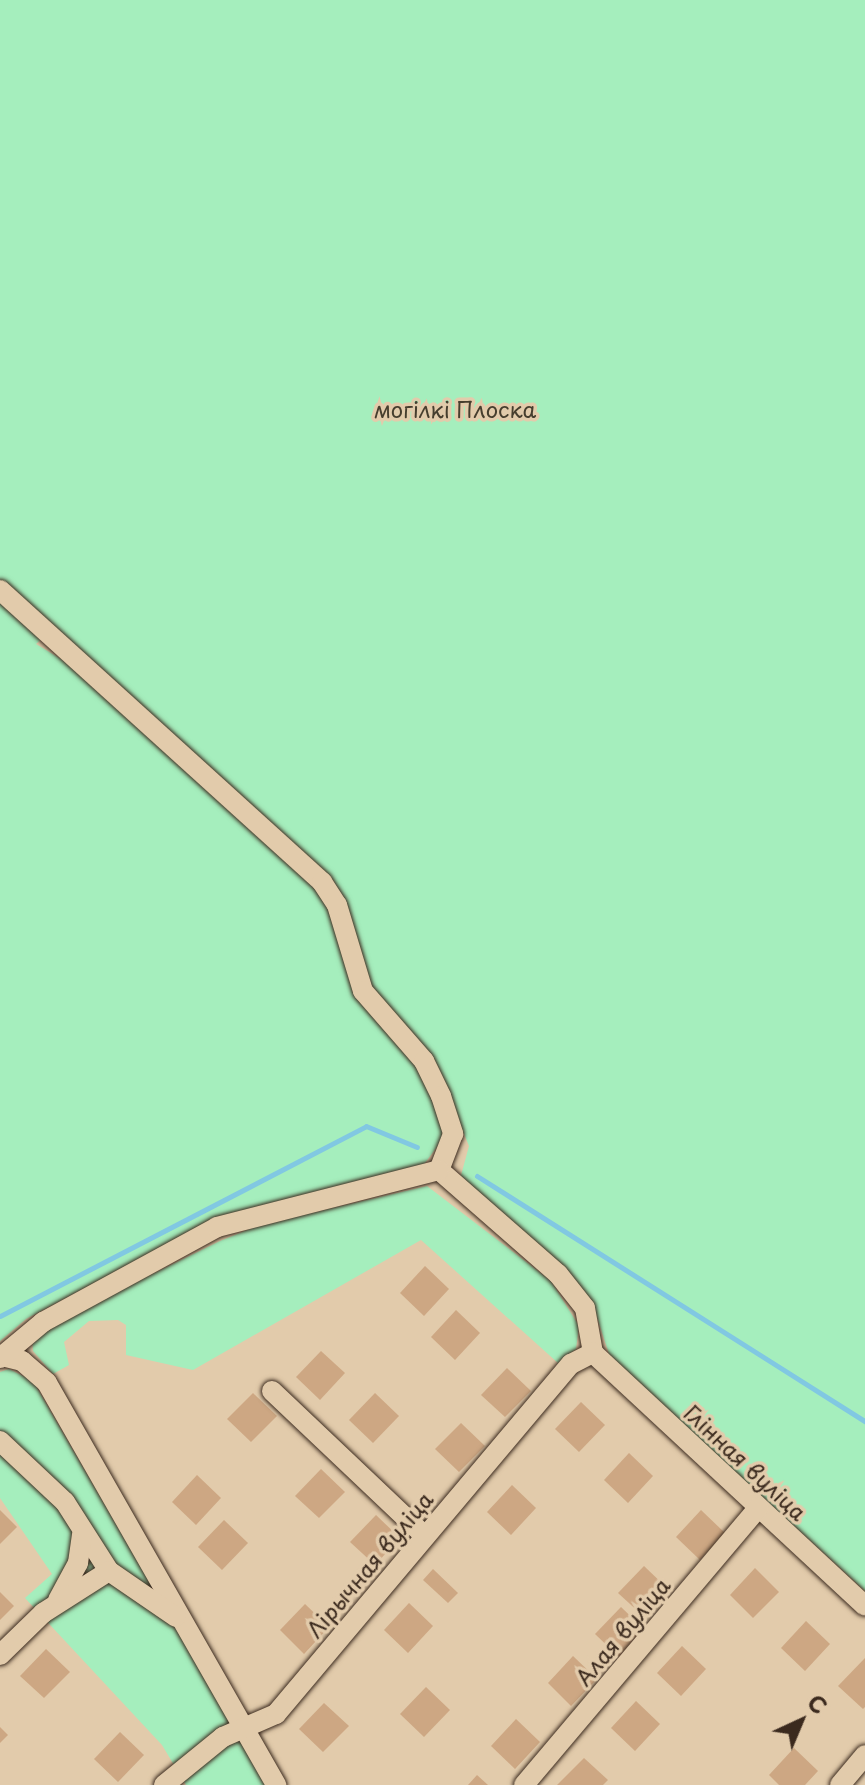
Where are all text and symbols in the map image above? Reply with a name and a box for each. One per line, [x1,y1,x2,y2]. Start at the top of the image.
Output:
park label: могілкі Плоска [374,396,536,422]
street label: Глінная вуліца [679,1399,813,1525]
street label: Лірычная вуліца [300,1485,438,1643]
street label: Алая вуліца [569,1572,675,1690]
north arrow [761,1681,841,1761]
text: С [801,1686,835,1721]

